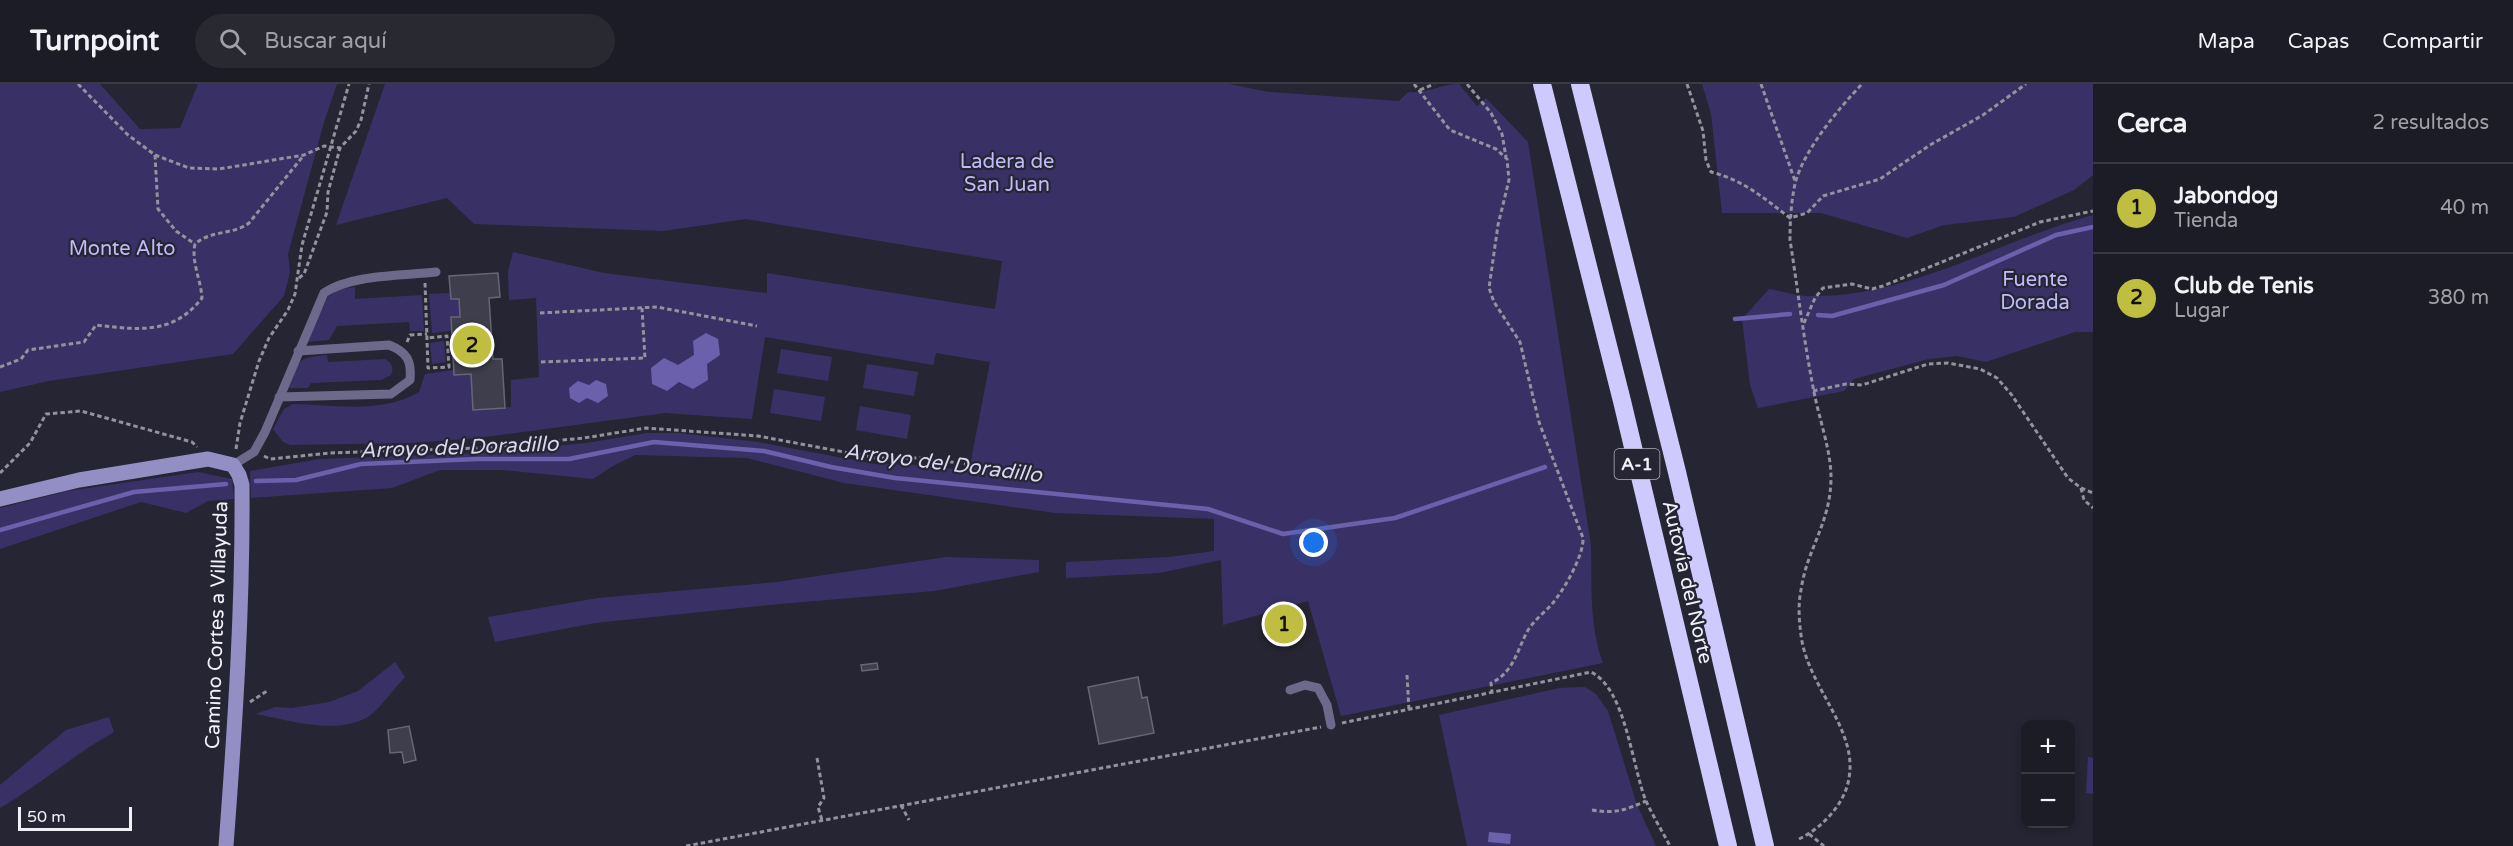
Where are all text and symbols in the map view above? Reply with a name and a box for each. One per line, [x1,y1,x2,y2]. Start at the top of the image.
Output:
search box [195,14,615,68]
text: Turnpoint [30,24,159,58]
icon: search [216,25,249,58]
text: Buscar aquí [264,28,387,54]
text: Mapa [2198,29,2255,54]
text: Capas [2288,29,2349,54]
text: Compartir [2382,29,2483,54]
text: Cerca [2117,108,2187,139]
text: 2 resultados [2373,111,2489,135]
park label: Ladera de San Juan [960,150,1054,197]
text: Jabondog [2174,183,2278,209]
text: 1 [2130,196,2143,220]
text: 40 m [2440,196,2489,220]
text: Tienda [2174,209,2238,233]
park label: Monte Alto [69,237,175,261]
park label: Fuente Dorada [2000,268,2070,315]
text: Club de Tenis [2174,273,2314,299]
text: 2 [2130,286,2143,310]
text: 380 m [2428,286,2489,310]
text: Lugar [2174,299,2229,323]
pin: 2 [452,322,492,368]
water label: Arroyo del Doradillo [359,431,560,463]
water label: Arroyo del Doradillo [843,439,1044,488]
road number: A-1 [1614,449,1660,479]
street label: Autovía del Norte [1657,498,1717,666]
street label: Camino Cortes a Villayuda [201,501,233,749]
your location [1299,528,1328,557]
pin: 1 [1264,602,1304,646]
map controls [2021,720,2075,828]
button: + [2021,720,2075,774]
button: − [2021,774,2075,828]
scale bar [18,804,132,832]
text: 50 m [27,807,66,827]

